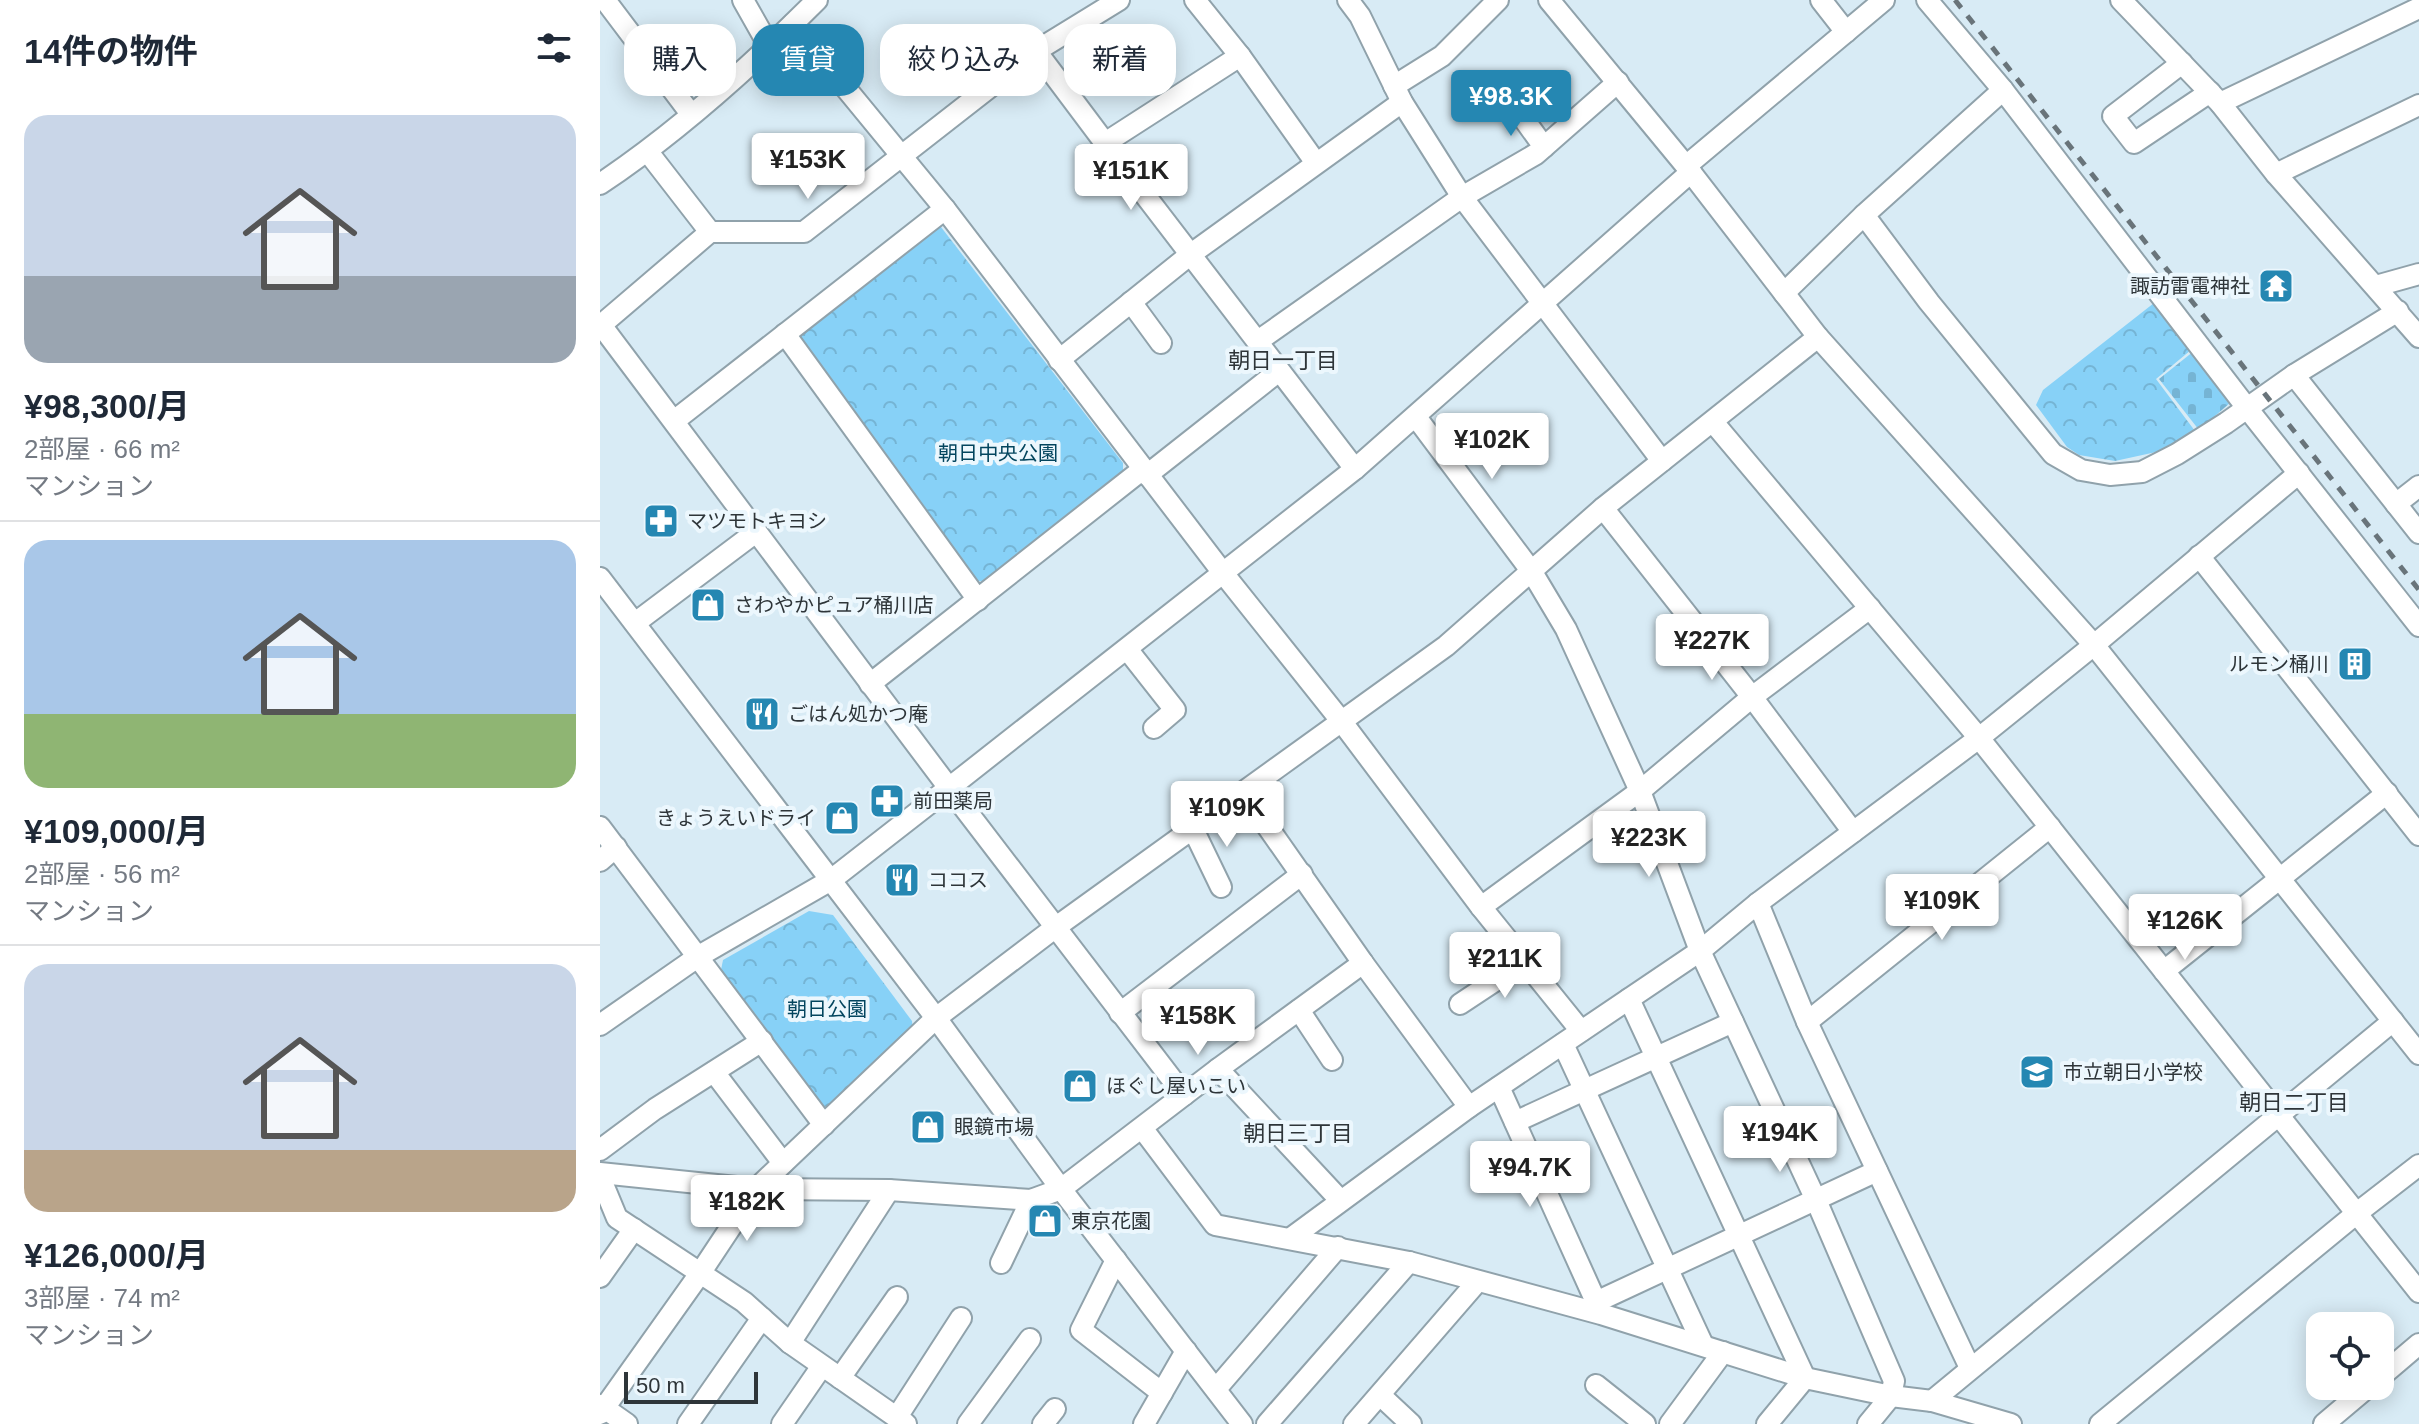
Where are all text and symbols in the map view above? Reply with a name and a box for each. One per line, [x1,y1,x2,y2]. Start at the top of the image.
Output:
chip: 購入 [624,24,736,96]
chip: 賃貸 [752,24,864,96]
chip: 絞り込み [880,24,1048,96]
chip: 新着 [1064,24,1176,96]
icon: filters [532,26,576,70]
text: 14件の物件 [24,32,198,70]
pin: ¥98.3K [1446,70,1576,138]
text: ¥98.3K [1469,81,1553,111]
pin: ¥153K [752,133,864,201]
text: ¥153K [770,144,846,174]
pin: ¥151K [1075,144,1187,212]
text: ¥151K [1093,155,1169,185]
icon: home [228,167,372,311]
temple icon: 諏訪雷電神社 [2257,267,2295,305]
place label: 諏訪雷電神社 [2130,275,2250,297]
district label: 朝日一丁目 [1228,348,1338,373]
text: ¥98,300/月 [24,387,190,425]
pin: ¥102K [1436,413,1548,481]
text: ¥102K [1454,424,1530,454]
text: 2部屋 · 66 m² [24,434,180,464]
park label: 朝日中央公園 [938,442,1058,464]
text: マンション [24,471,154,501]
pharmacy icon: マツモトキヨシ [642,502,680,540]
place label: マツモトキヨシ [687,510,827,532]
shop icon: さわやかピュア桶川店 [689,586,727,624]
icon: home [228,592,372,736]
place label: さわやかピュア桶川店 [734,594,934,616]
pin: ¥227K [1656,614,1768,682]
text: ¥227K [1674,625,1750,655]
building icon: ルモン桶川 [2336,645,2374,683]
place label: ルモン桶川 [2229,653,2329,675]
restaurant icon: ごはん処かつ庵 [743,695,781,733]
place label: ごはん処かつ庵 [788,703,928,725]
pin: ¥109K [1171,781,1283,849]
pharmacy icon: 前田薬局 [868,782,906,820]
place label: 前田薬局 [913,790,993,812]
text: ¥109K [1189,792,1265,822]
shop icon: きょうえいドライ [823,799,861,837]
place label: きょうえいドライ [656,807,816,829]
pin: ¥223K [1593,811,1705,879]
text: ¥109,000/月 [24,812,209,850]
text: ¥223K [1611,822,1687,852]
text: 2部屋 · 56 m² [24,859,180,889]
restaurant icon: ココス [883,861,921,899]
place label: ココス [928,869,988,891]
pin: ¥109K [1886,874,1998,942]
text: ¥109K [1904,885,1980,915]
pin: ¥126K [2129,894,2241,962]
text: マンション [24,896,154,926]
text: ¥126K [2147,905,2223,935]
pin: ¥211K [1449,932,1561,1000]
text: ¥211K [1467,943,1543,973]
pin: ¥158K [1142,989,1254,1057]
park label: 朝日公園 [787,998,867,1020]
text: ¥158K [1160,1000,1236,1030]
icon: home [228,1016,372,1160]
school or university icon: 市立朝日小学校 [2018,1053,2056,1091]
place label: 市立朝日小学校 [2063,1061,2203,1083]
shop icon: ほぐし屋いこい [1061,1067,1099,1105]
place label: ほぐし屋いこい [1106,1075,1246,1097]
district label: 朝日二丁目 [2239,1090,2349,1115]
pin: ¥194K [1724,1106,1836,1174]
shop icon: 眼鏡市場 [909,1108,947,1146]
place label: 眼鏡市場 [954,1116,1034,1138]
text: ¥194K [1742,1117,1818,1147]
district label: 朝日三丁目 [1243,1121,1353,1146]
pin: ¥94.7K [1465,1141,1595,1209]
text: ¥94.7K [1488,1152,1572,1182]
pin: ¥182K [691,1175,803,1243]
text: ¥182K [709,1186,785,1216]
shop icon: 東京花園 [1026,1202,1064,1240]
place label: 東京花園 [1071,1210,1151,1232]
text: ¥126,000/月 [24,1236,209,1274]
text: 3部屋 · 74 m² [24,1283,180,1313]
map controls [2306,1312,2394,1400]
button: locate [2306,1312,2394,1400]
text: マンション [24,1320,154,1350]
scale bar [624,1368,758,1404]
text: 50 m [636,1373,685,1398]

